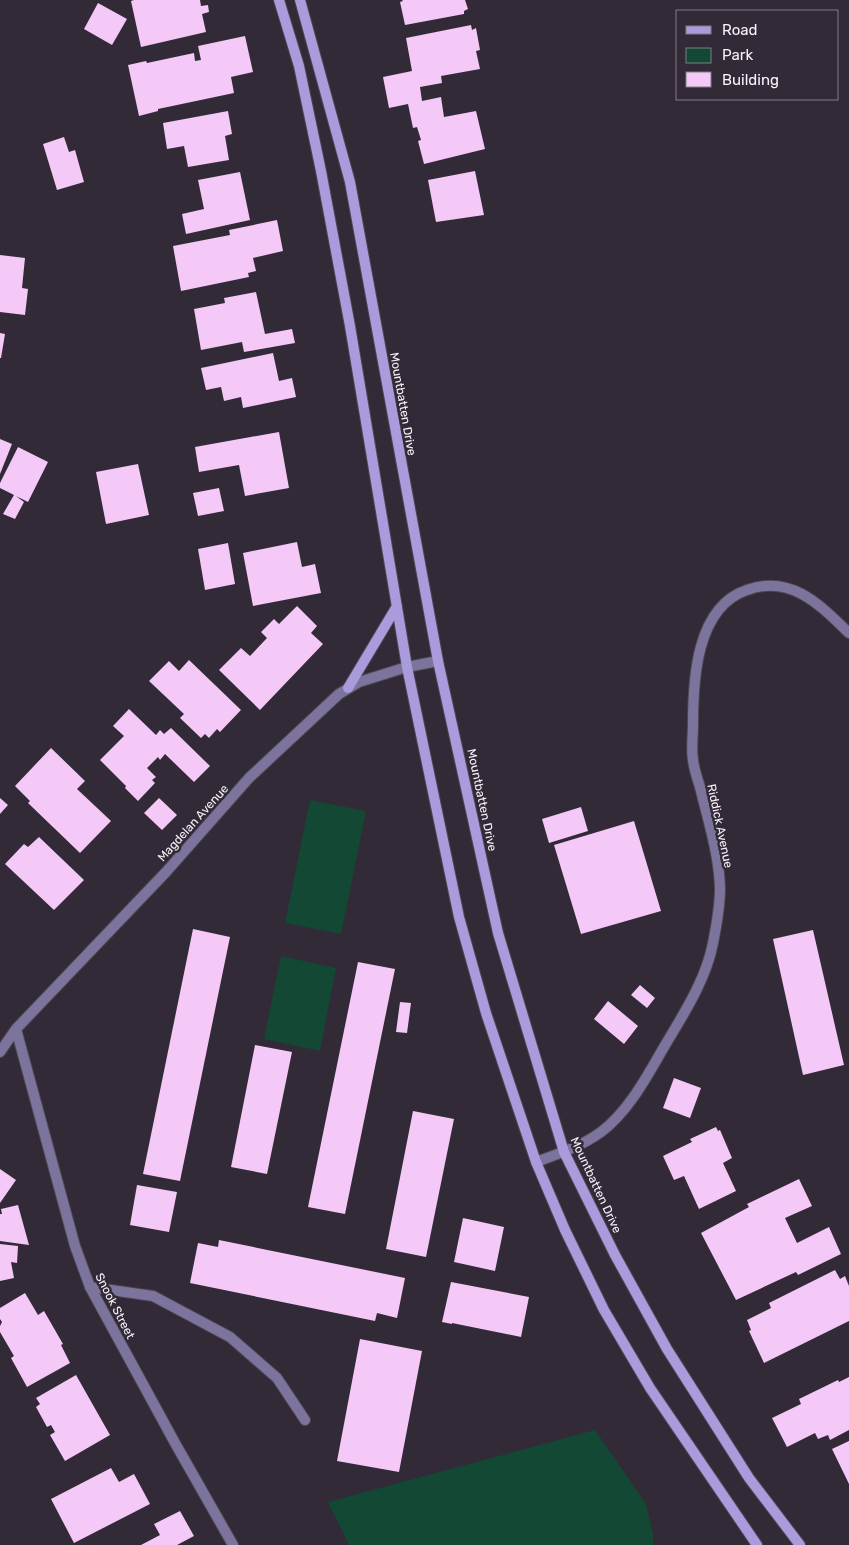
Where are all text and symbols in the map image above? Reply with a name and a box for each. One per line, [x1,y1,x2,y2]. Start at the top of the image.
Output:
legend [676,10,839,100]
text: Road [722,21,758,39]
text: Park [722,46,753,64]
text: Building [722,71,779,89]
street label: Mountbatten Drive [387,351,419,457]
street label: Mountbatten Drive [464,747,500,853]
street label: Magdelan Avenue [155,781,231,864]
street label: Riddick Avenue [704,783,736,869]
street label: Mountbatten Drive [568,1135,625,1236]
street label: Snook Street [92,1271,138,1342]

